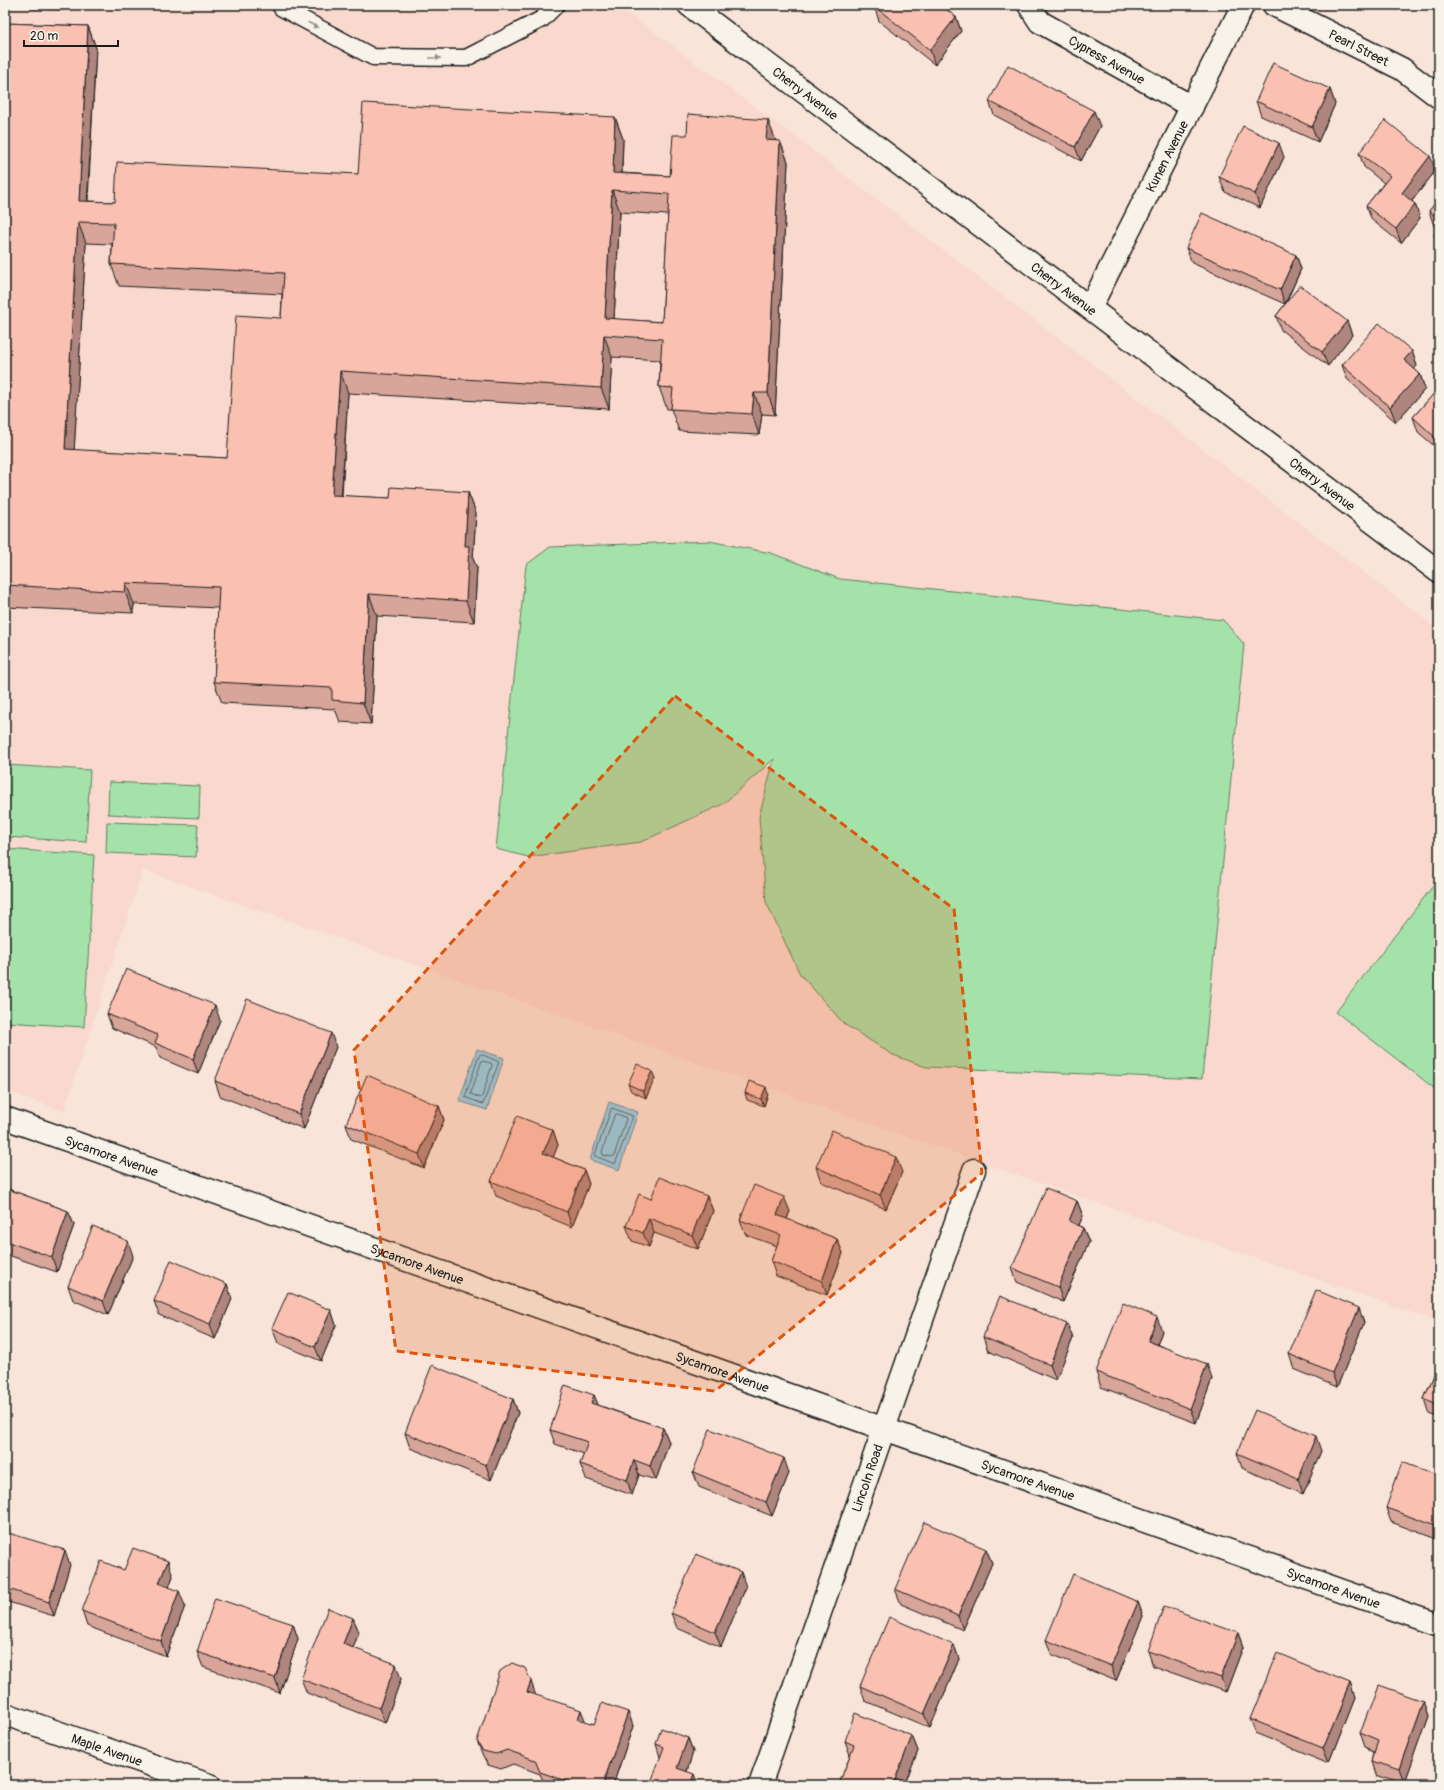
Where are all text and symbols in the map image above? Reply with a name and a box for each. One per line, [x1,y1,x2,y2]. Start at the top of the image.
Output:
scale bar [24,22,118,48]
one-way arrow [308,22,319,28]
street label: Pearl Street [1326,27,1392,71]
text: 20 m [30,29,59,44]
street label: Cypress Avenue [1065,33,1148,88]
one-way arrow [429,55,442,61]
street label: Cherry Avenue [769,64,841,124]
street label: Kunen Avenue [1143,118,1193,195]
street label: Cherry Avenue [1027,259,1100,320]
street label: Cherry Avenue [1286,455,1358,515]
street label: Sycamore Avenue [62,1133,161,1181]
street label: Sycamore Avenue [368,1241,466,1289]
street label: Sycamore Avenue [673,1349,772,1397]
street label: Lincoln Road [849,1442,887,1514]
street label: Sycamore Avenue [979,1457,1077,1505]
street label: Sycamore Avenue [1284,1565,1382,1613]
street label: Maple Avenue [69,1731,145,1770]

